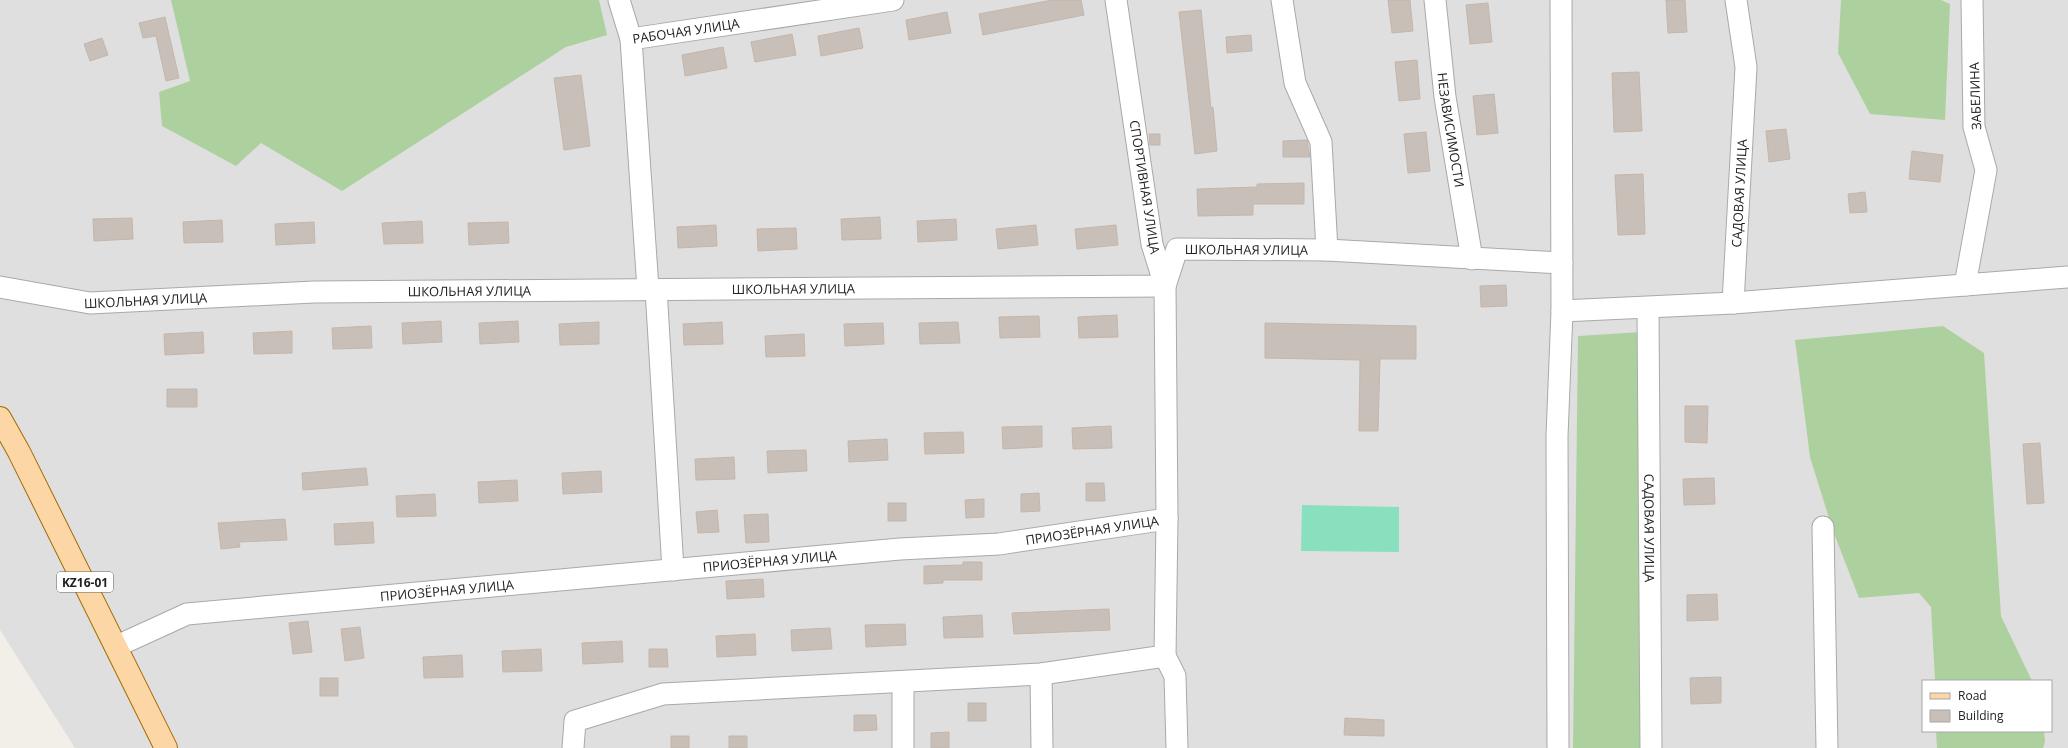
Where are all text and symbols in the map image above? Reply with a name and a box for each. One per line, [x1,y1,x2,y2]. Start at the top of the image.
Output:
street label: РАБОЧАЯ УЛИЦА [631,14,741,48]
street label: ЗАБЕЛИНА [1965,61,1985,130]
street label: НЕЗАВИСИМОСТИ [1434,72,1469,189]
street label: СПОРТИВНАЯ УЛИЦА [1126,119,1165,256]
street label: САДОВАЯ УЛИЦА [1727,138,1751,248]
street label: ШКОЛЬНАЯ УЛИЦА [1185,240,1309,259]
street label: ШКОЛЬНАЯ УЛИЦА [732,279,856,298]
street label: ШКОЛЬНАЯ УЛИЦА [408,281,532,300]
street label: ШКОЛЬНАЯ УЛИЦА [84,288,208,312]
street label: САДОВАЯ УЛИЦА [1640,474,1659,583]
street label: ПРИОЗЁРНАЯ УЛИЦА [1024,511,1160,549]
street label: ПРИОЗЁРНАЯ УЛИЦА [702,546,838,576]
road number: KZ16-01 [57,572,113,592]
street label: ПРИОЗЁРНАЯ УЛИЦА [379,575,515,605]
legend [1922,680,2052,732]
text: Road [1958,687,1987,704]
text: Building [1958,707,2004,724]

